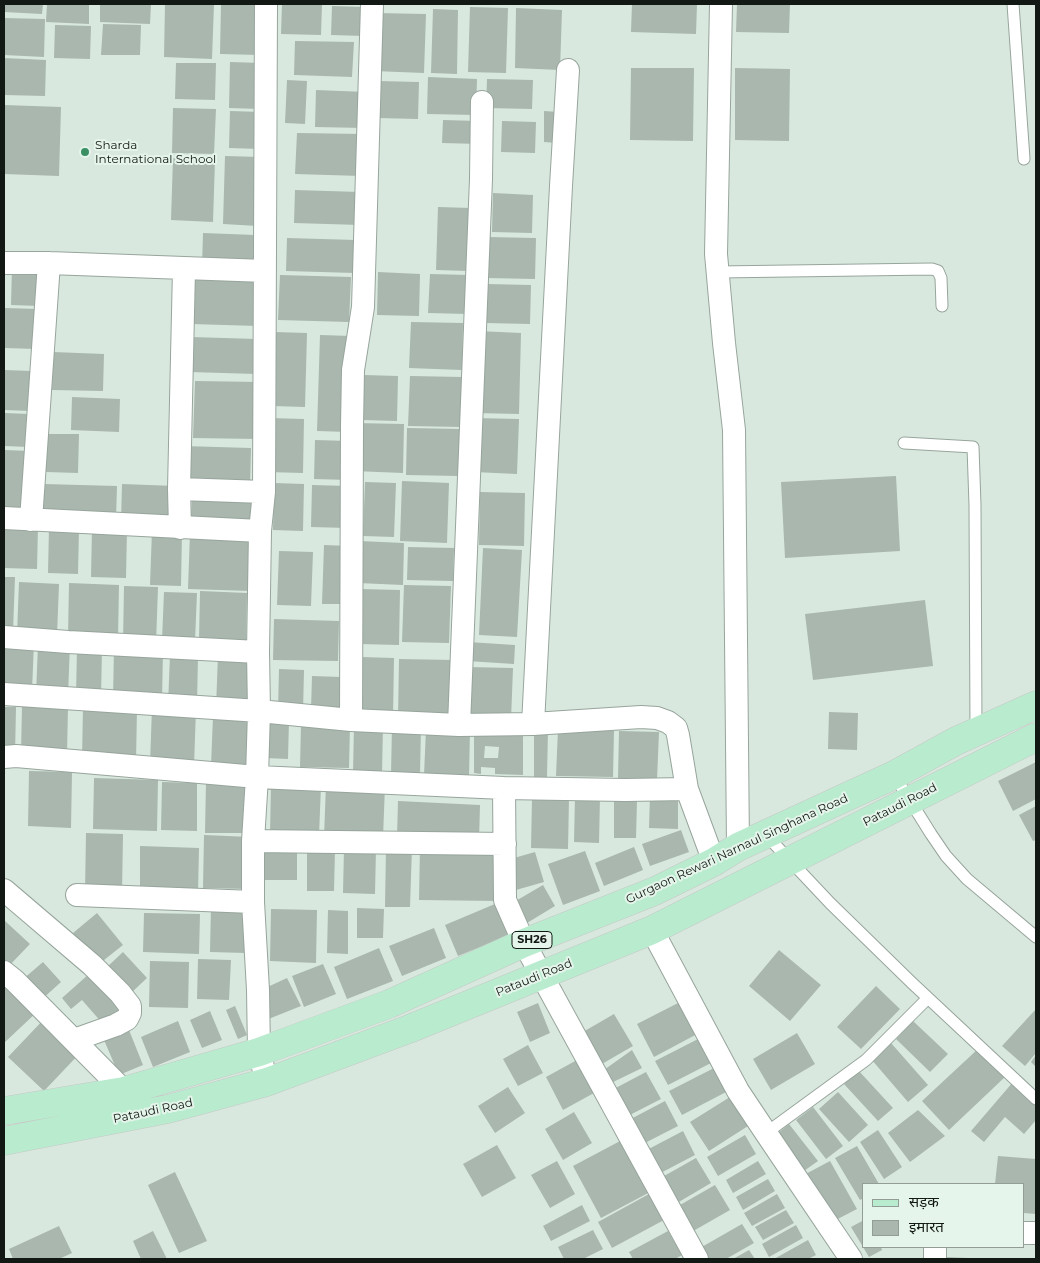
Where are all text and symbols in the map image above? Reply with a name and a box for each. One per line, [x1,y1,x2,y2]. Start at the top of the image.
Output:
place label: Sharda International School [95,138,216,166]
marker: Sharda International School [79,146,91,158]
street label: Pataudi Road [861,780,939,830]
street label: Gurgaon Rewari Narnaul Singhana Road [624,791,850,907]
road number: SH26 [512,932,552,948]
street label: Pataudi Road [494,956,574,1000]
street label: Pataudi Road [112,1096,194,1126]
legend [862,1183,1025,1248]
text: सड़क [909,1192,939,1211]
text: इमारत [909,1217,944,1236]

